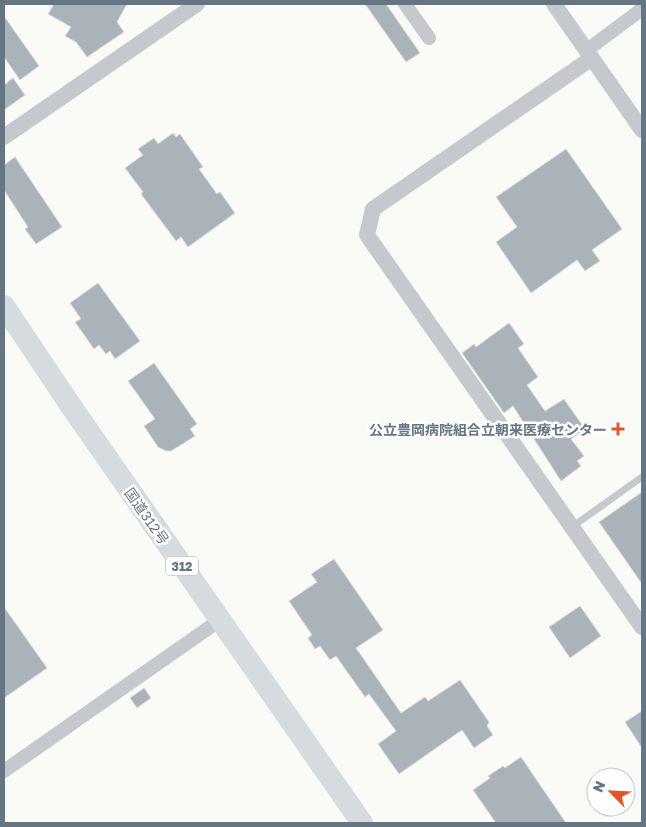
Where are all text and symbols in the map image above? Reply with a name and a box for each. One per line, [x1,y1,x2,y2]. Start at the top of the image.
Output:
place label: 公立豊岡病院組合立朝来医療センター [369,421,607,438]
marker: 公立豊岡病院組合立朝来医療センター [611,422,625,436]
street label: 国道312号 [121,484,173,548]
road number: 312 [166,556,198,576]
north arrow [586,767,636,817]
text: N [589,778,609,795]

